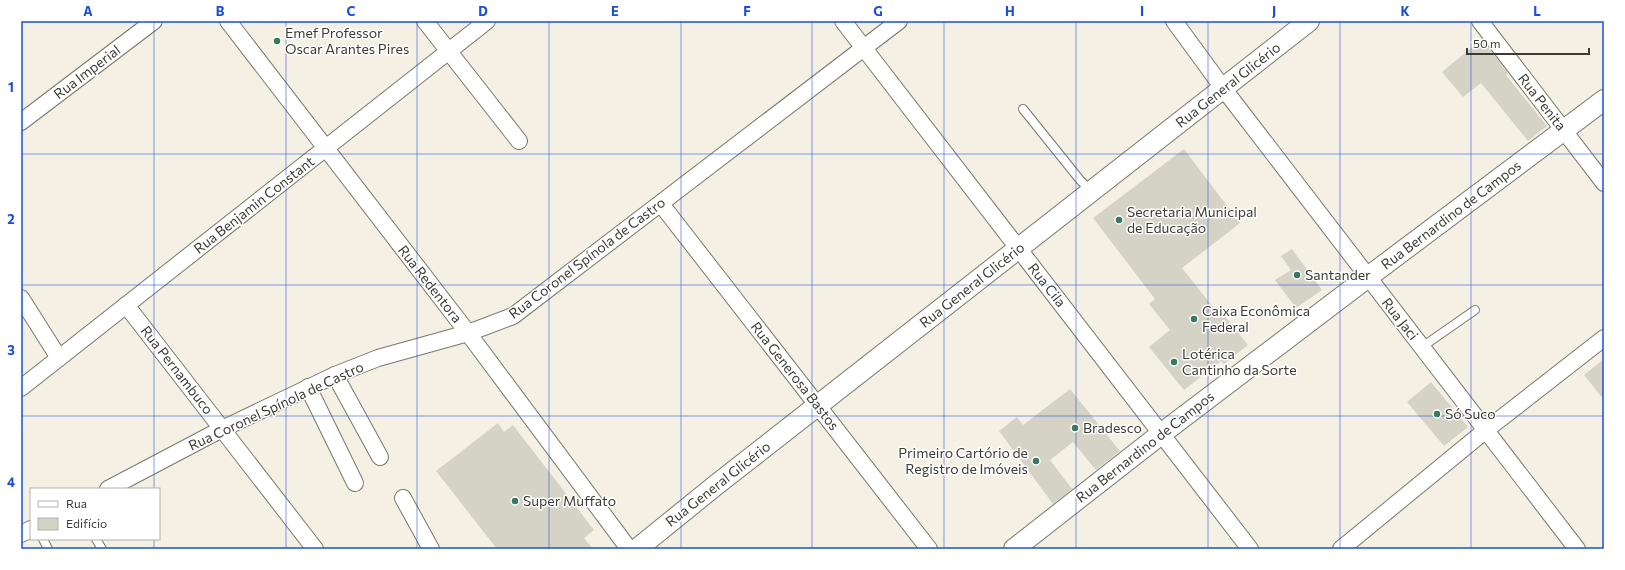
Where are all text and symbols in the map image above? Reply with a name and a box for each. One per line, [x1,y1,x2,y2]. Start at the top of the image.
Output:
text: A [83,3,93,19]
text: B [216,3,225,19]
text: C [347,3,356,19]
text: D [478,3,488,19]
text: E [611,3,619,19]
text: F [743,3,751,19]
text: G [873,3,883,19]
text: H [1005,3,1015,19]
text: I [1140,3,1144,19]
text: J [1272,3,1276,19]
text: K [1400,3,1410,19]
text: L [1533,3,1541,19]
place label: Emef Professor Oscar Arantes Pires [285,24,409,57]
scale bar [1467,30,1589,56]
marker: Emef Professor Oscar Arantes Pires [272,36,282,46]
text: 50 m [1473,36,1501,50]
street label: Rua General Glicério [1172,38,1284,131]
street label: Rua Imperial [50,41,123,102]
street label: Rua Penita [1515,70,1570,134]
text: 1 [8,79,14,95]
street label: Rua Benjamin Constant [190,152,317,257]
street label: Rua Bernardino de Campos [1377,156,1524,273]
street label: Rua Coronel Spínola de Castro [505,193,668,322]
place label: Secretaria Municipal de Educação [1127,203,1257,236]
text: 2 [7,211,15,227]
marker: Secretaria Municipal de Educação [1114,215,1124,225]
street label: Rua General Glicério [916,238,1028,331]
street label: Rua Redentora [395,242,466,326]
street label: Rua Cila [1025,259,1070,310]
place label: Santander [1305,266,1371,283]
marker: Santander [1292,270,1302,280]
street label: Rua Jaci [1379,294,1422,343]
place label: Caixa Econômica Federal [1202,302,1310,335]
marker: Caixa Econômica Federal [1189,314,1199,324]
street label: Rua Generosa Bastos [748,318,843,433]
street label: Rua Pernambuco [138,322,217,417]
text: 3 [7,342,15,358]
place label: Lotérica Cantinho da Sorte [1182,345,1297,378]
street label: Rua Coronel Spínola de Castro [185,357,366,454]
marker: Lotérica Cantinho da Sorte [1169,357,1179,367]
street label: Rua Bernardino de Campos [1072,387,1217,506]
place label: Só Suco [1445,405,1496,422]
marker: Só Suco [1432,409,1442,419]
place label: Bradesco [1083,419,1142,436]
marker: Bradesco [1070,423,1080,433]
street label: Rua General Glicério [662,437,774,530]
place label: Primeiro Cartório de Registro de Imóveis [898,444,1028,477]
marker: Primeiro Cartório de Registro de Imóveis [1031,456,1041,466]
text: 4 [7,474,15,490]
legend [30,488,160,540]
place label: Super Muffato [523,492,616,509]
text: Rua [66,496,87,510]
marker: Super Muffato [510,496,520,506]
text: Edifício [66,516,107,530]

